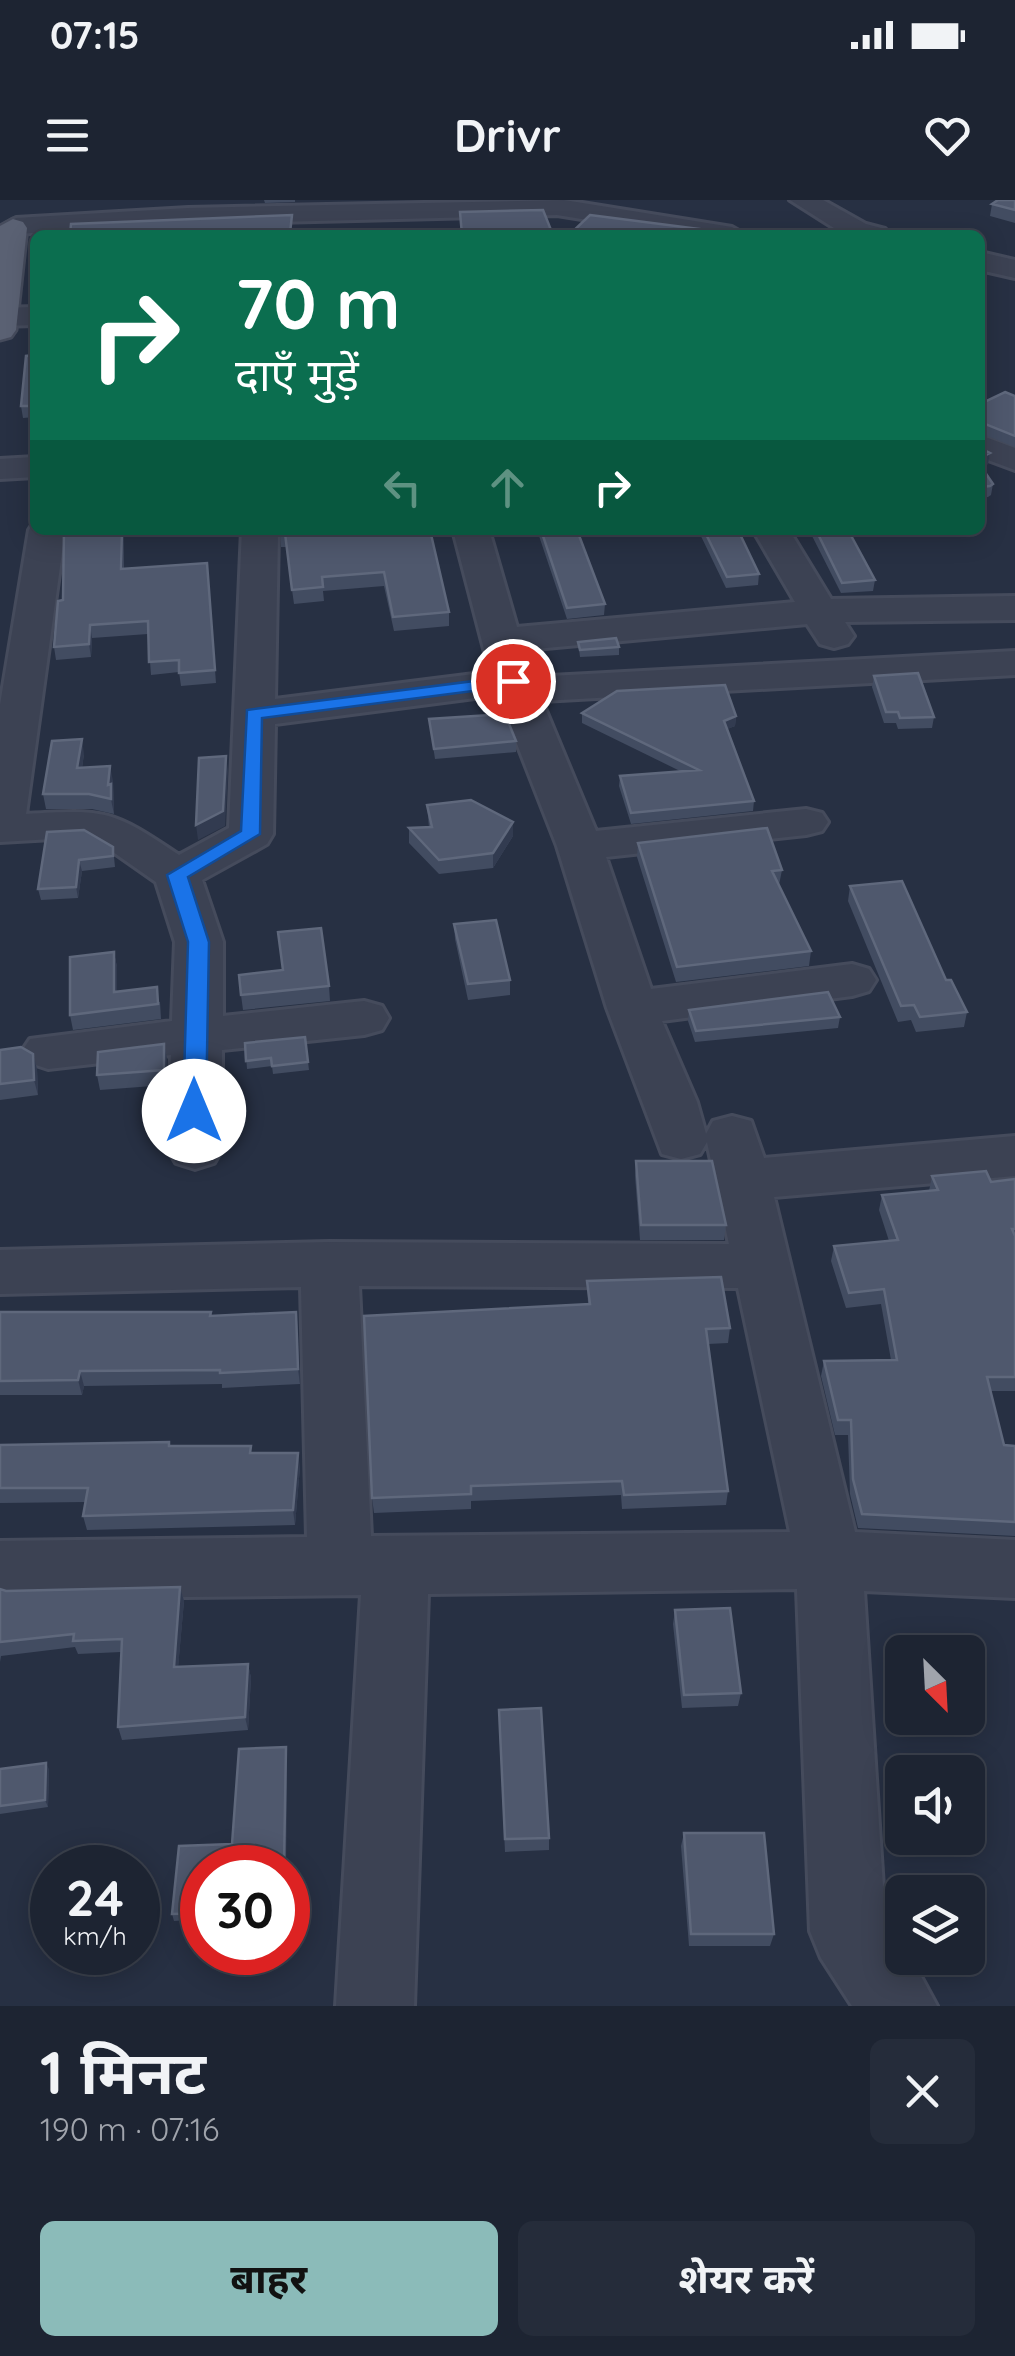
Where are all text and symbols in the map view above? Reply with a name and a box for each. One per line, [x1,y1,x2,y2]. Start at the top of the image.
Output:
text: 07:15 [50,11,140,59]
text: Drivr [454,107,561,163]
icon: menu [40,108,95,163]
icon: heart [920,108,975,163]
text: 70 m [235,259,401,347]
icon: right [70,270,200,400]
text: दाएँ मुड़ें [235,346,359,402]
icon: left [375,460,430,515]
icon: ahead [480,460,535,515]
icon: right [585,460,640,515]
pin [471,639,556,724]
icon: arrive [486,654,541,709]
position arrow [142,1059,246,1163]
north arrow [885,1635,985,1735]
map controls [885,1635,985,1975]
button: sound [885,1755,985,1855]
speed limit sign: 30 [180,1845,310,1975]
text: 24 [66,1866,124,1929]
button: layers [885,1875,985,1975]
text: km/h [63,1920,127,1951]
text: 1 मिनट [40,2034,206,2109]
button: close [870,2039,975,2144]
text: 190 m · 07:16 [40,2109,219,2149]
button: बाहर [40,2221,498,2336]
button: शेयर करें [518,2221,975,2336]

